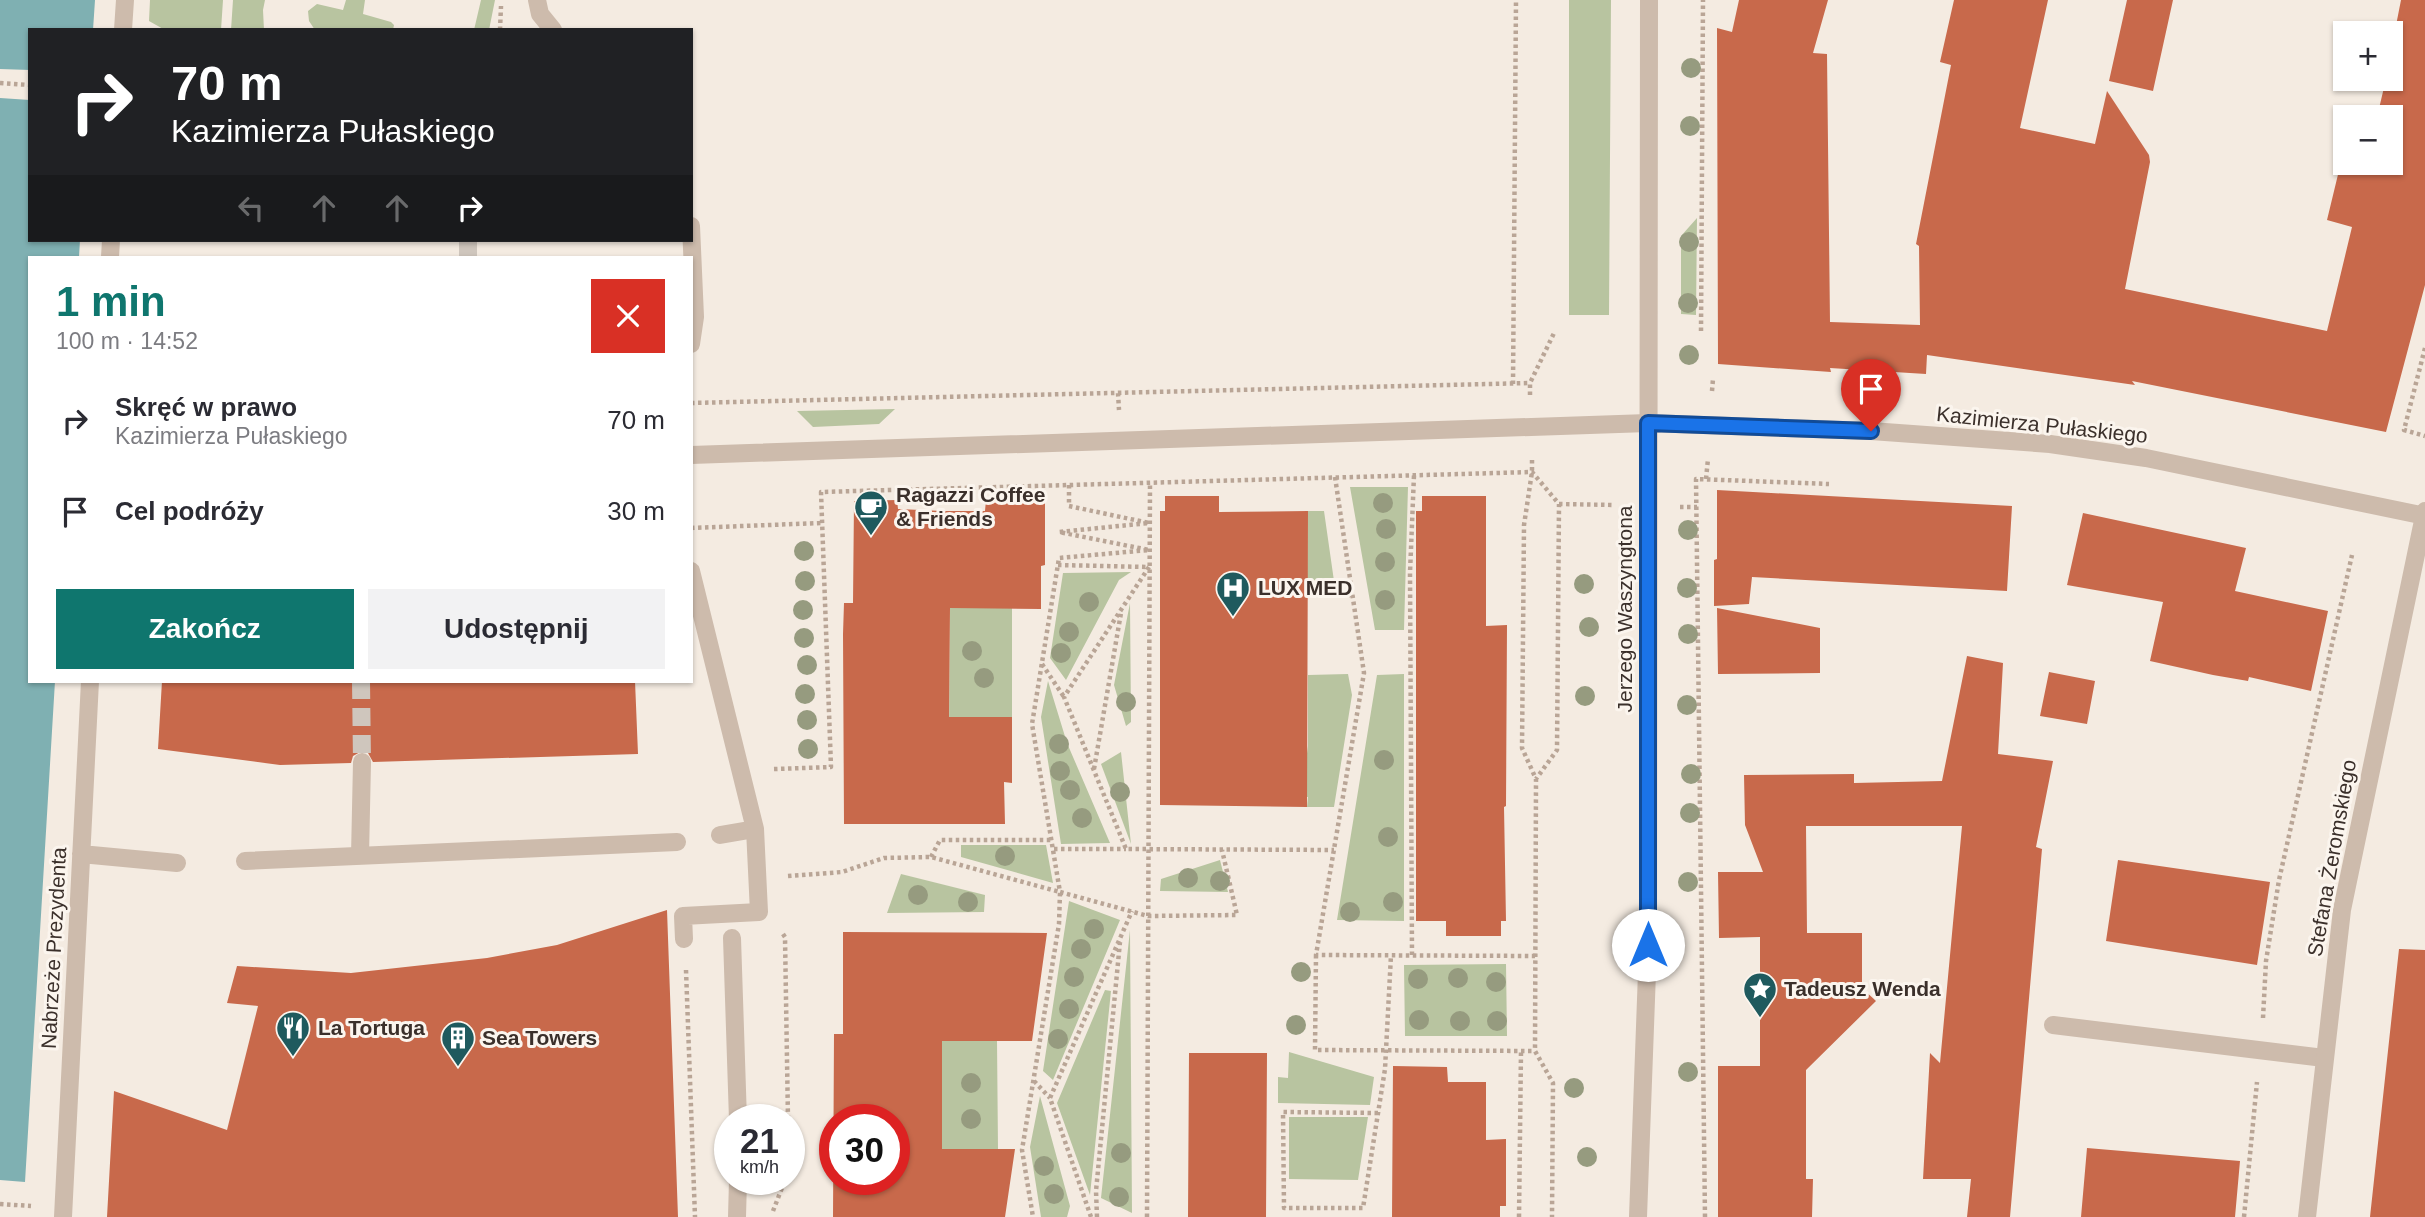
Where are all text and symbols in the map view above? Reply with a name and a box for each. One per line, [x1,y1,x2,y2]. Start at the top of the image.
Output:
map controls [2333,21,2403,175]
button: + [2333,21,2403,91]
icon: right [56,56,147,147]
text: 70 m [171,56,283,110]
button: − [2333,105,2403,175]
text: Kazimierza Pułaskiego [171,113,495,149]
icon: left [232,189,270,227]
icon: ahead [305,189,343,227]
icon: ahead [378,189,416,227]
icon: right [451,189,489,227]
text: 1 min [56,278,166,325]
button: close [591,279,665,353]
text: 100 m · 14:52 [56,328,198,354]
pin [1841,359,1901,431]
icon: arrive [1852,370,1890,408]
text: Skręć w prawo [115,392,297,422]
icon: right [56,402,94,440]
street label: Kazimierza Pułaskiego [1935,402,2149,447]
text: 70 m [607,405,665,435]
text: Kazimierza Pułaskiego [115,423,348,449]
place label: Ragazzi Coffee & Friends [896,483,1045,530]
cafe icon: Ragazzi Coffee & Friends [852,488,890,537]
icon: arrive [56,493,94,531]
text: Cel podróży [115,496,264,526]
text: 30 m [607,496,665,526]
street label: Jerzego Waszyngtona [1613,505,1636,713]
hospital icon: LUX MED [1214,569,1252,618]
place label: LUX MED [1258,576,1353,599]
button: Zakończ [56,589,354,669]
button: Udostępnij [368,589,665,669]
street label: Stefana Żeromskiego [2303,758,2360,958]
street label: Nabrzeże Prezydenta [37,846,70,1049]
position arrow [1611,908,1685,982]
place icon: Tadeusz Wenda [1741,970,1779,1019]
place label: Tadeusz Wenda [1784,977,1941,1000]
restaurant icon: La Tortuga [274,1009,312,1058]
place label: La Tortuga [318,1016,425,1039]
building icon: Sea Towers [439,1019,477,1068]
place label: Sea Towers [482,1026,597,1049]
speed limit sign: 30 [819,1104,910,1195]
text: 21 [740,1121,779,1160]
text: km/h [740,1157,779,1177]

